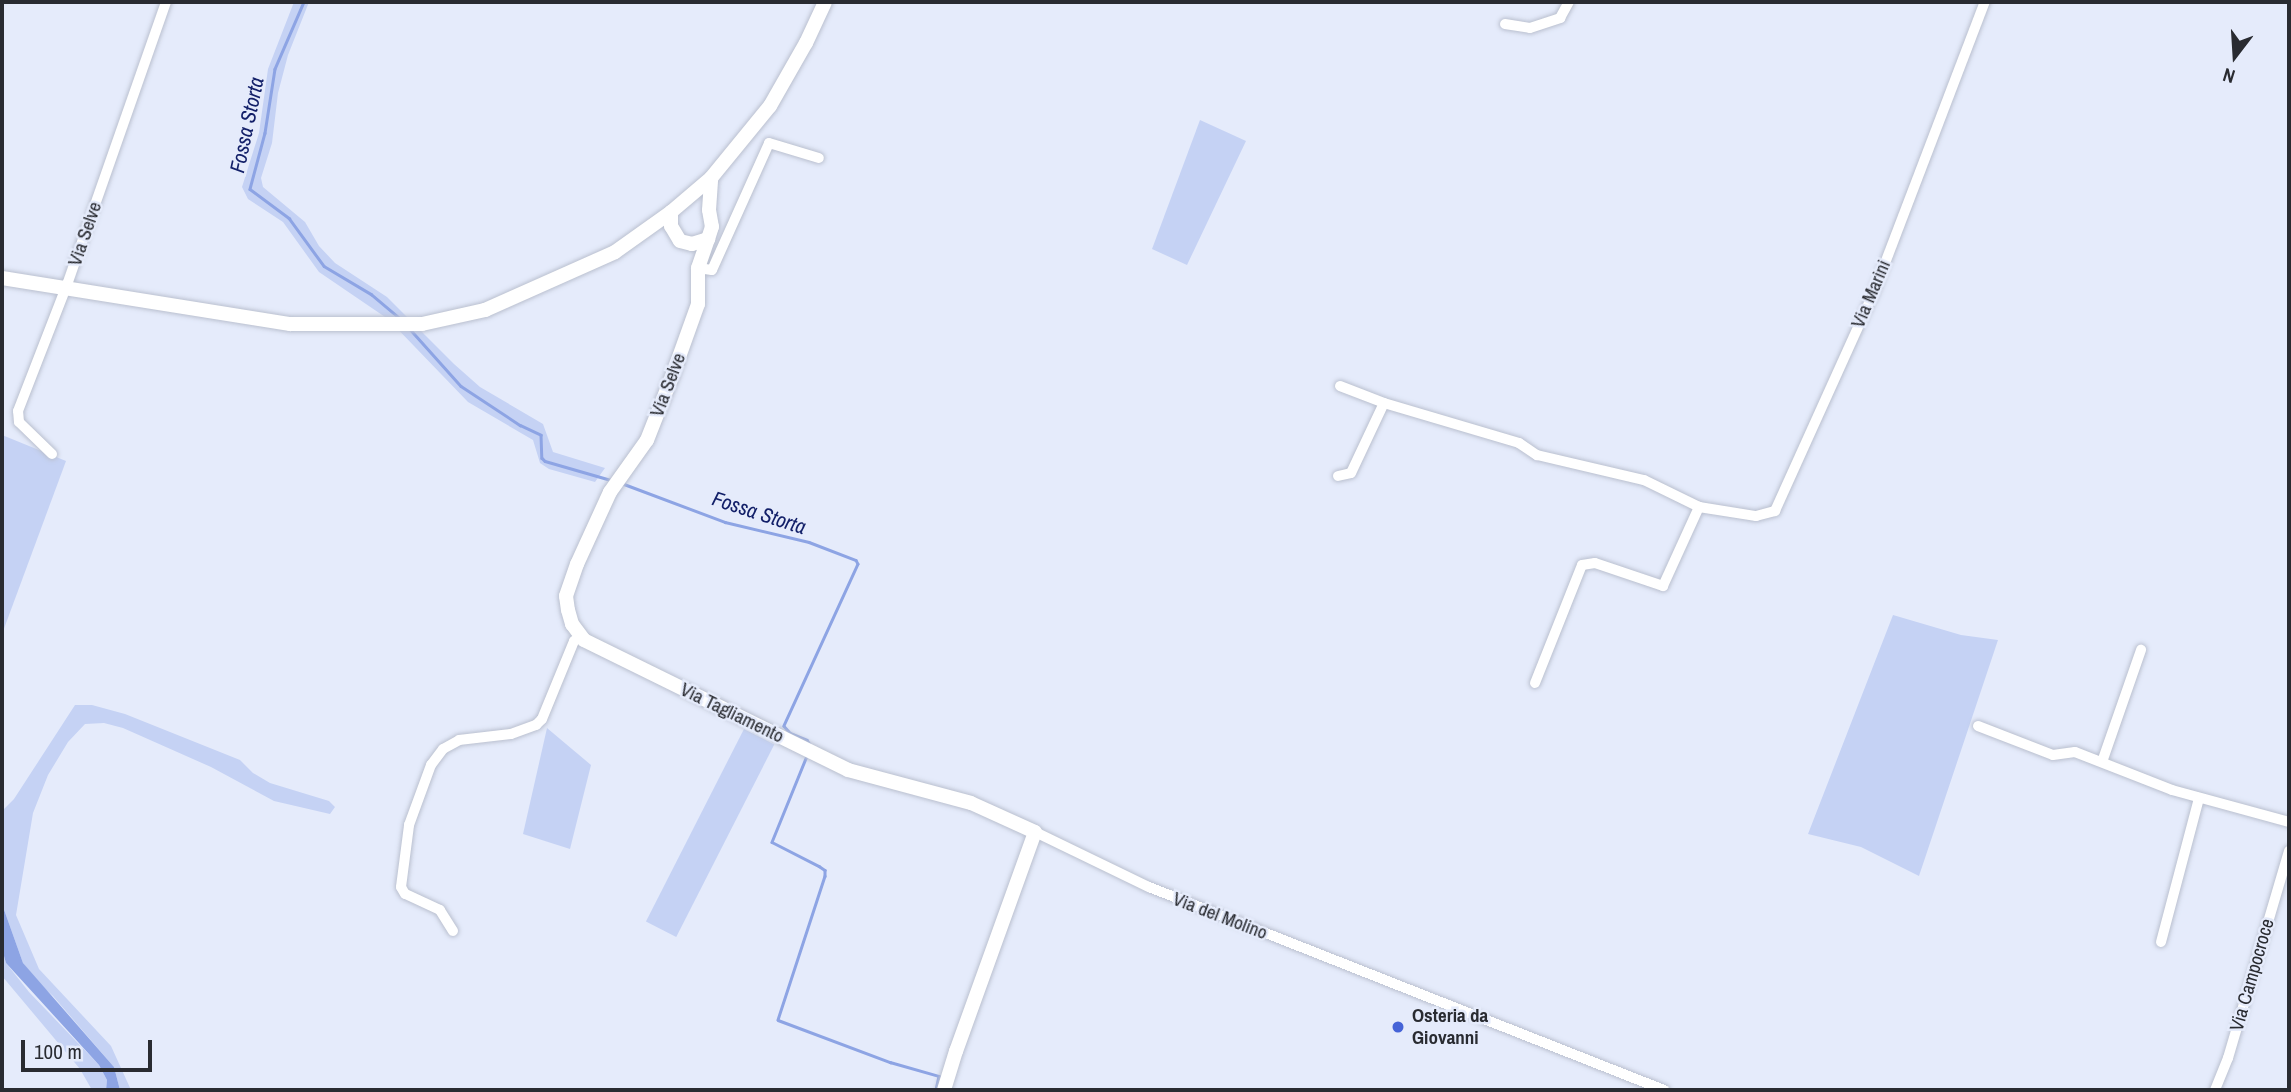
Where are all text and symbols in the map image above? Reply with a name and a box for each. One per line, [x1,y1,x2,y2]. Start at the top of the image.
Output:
north arrow [2200,21,2270,91]
text: N [2220,62,2238,90]
water label: Fossa Storta [225,75,269,175]
street label: Via Selve [63,199,107,269]
street label: Via Marini [1847,257,1895,331]
street label: Via Selve [645,350,691,420]
water label: Fossa Storta [709,486,809,540]
street label: Via Tagliamento [676,678,788,748]
street label: Via del Molino [1170,888,1270,944]
street label: Via Campocroce [2225,916,2279,1034]
place label: Osteria da Giovanni [1412,1005,1488,1049]
marker: Osteria da Giovanni [1390,1019,1406,1035]
scale bar [24,1026,156,1070]
text: 100 m [34,1037,82,1066]

